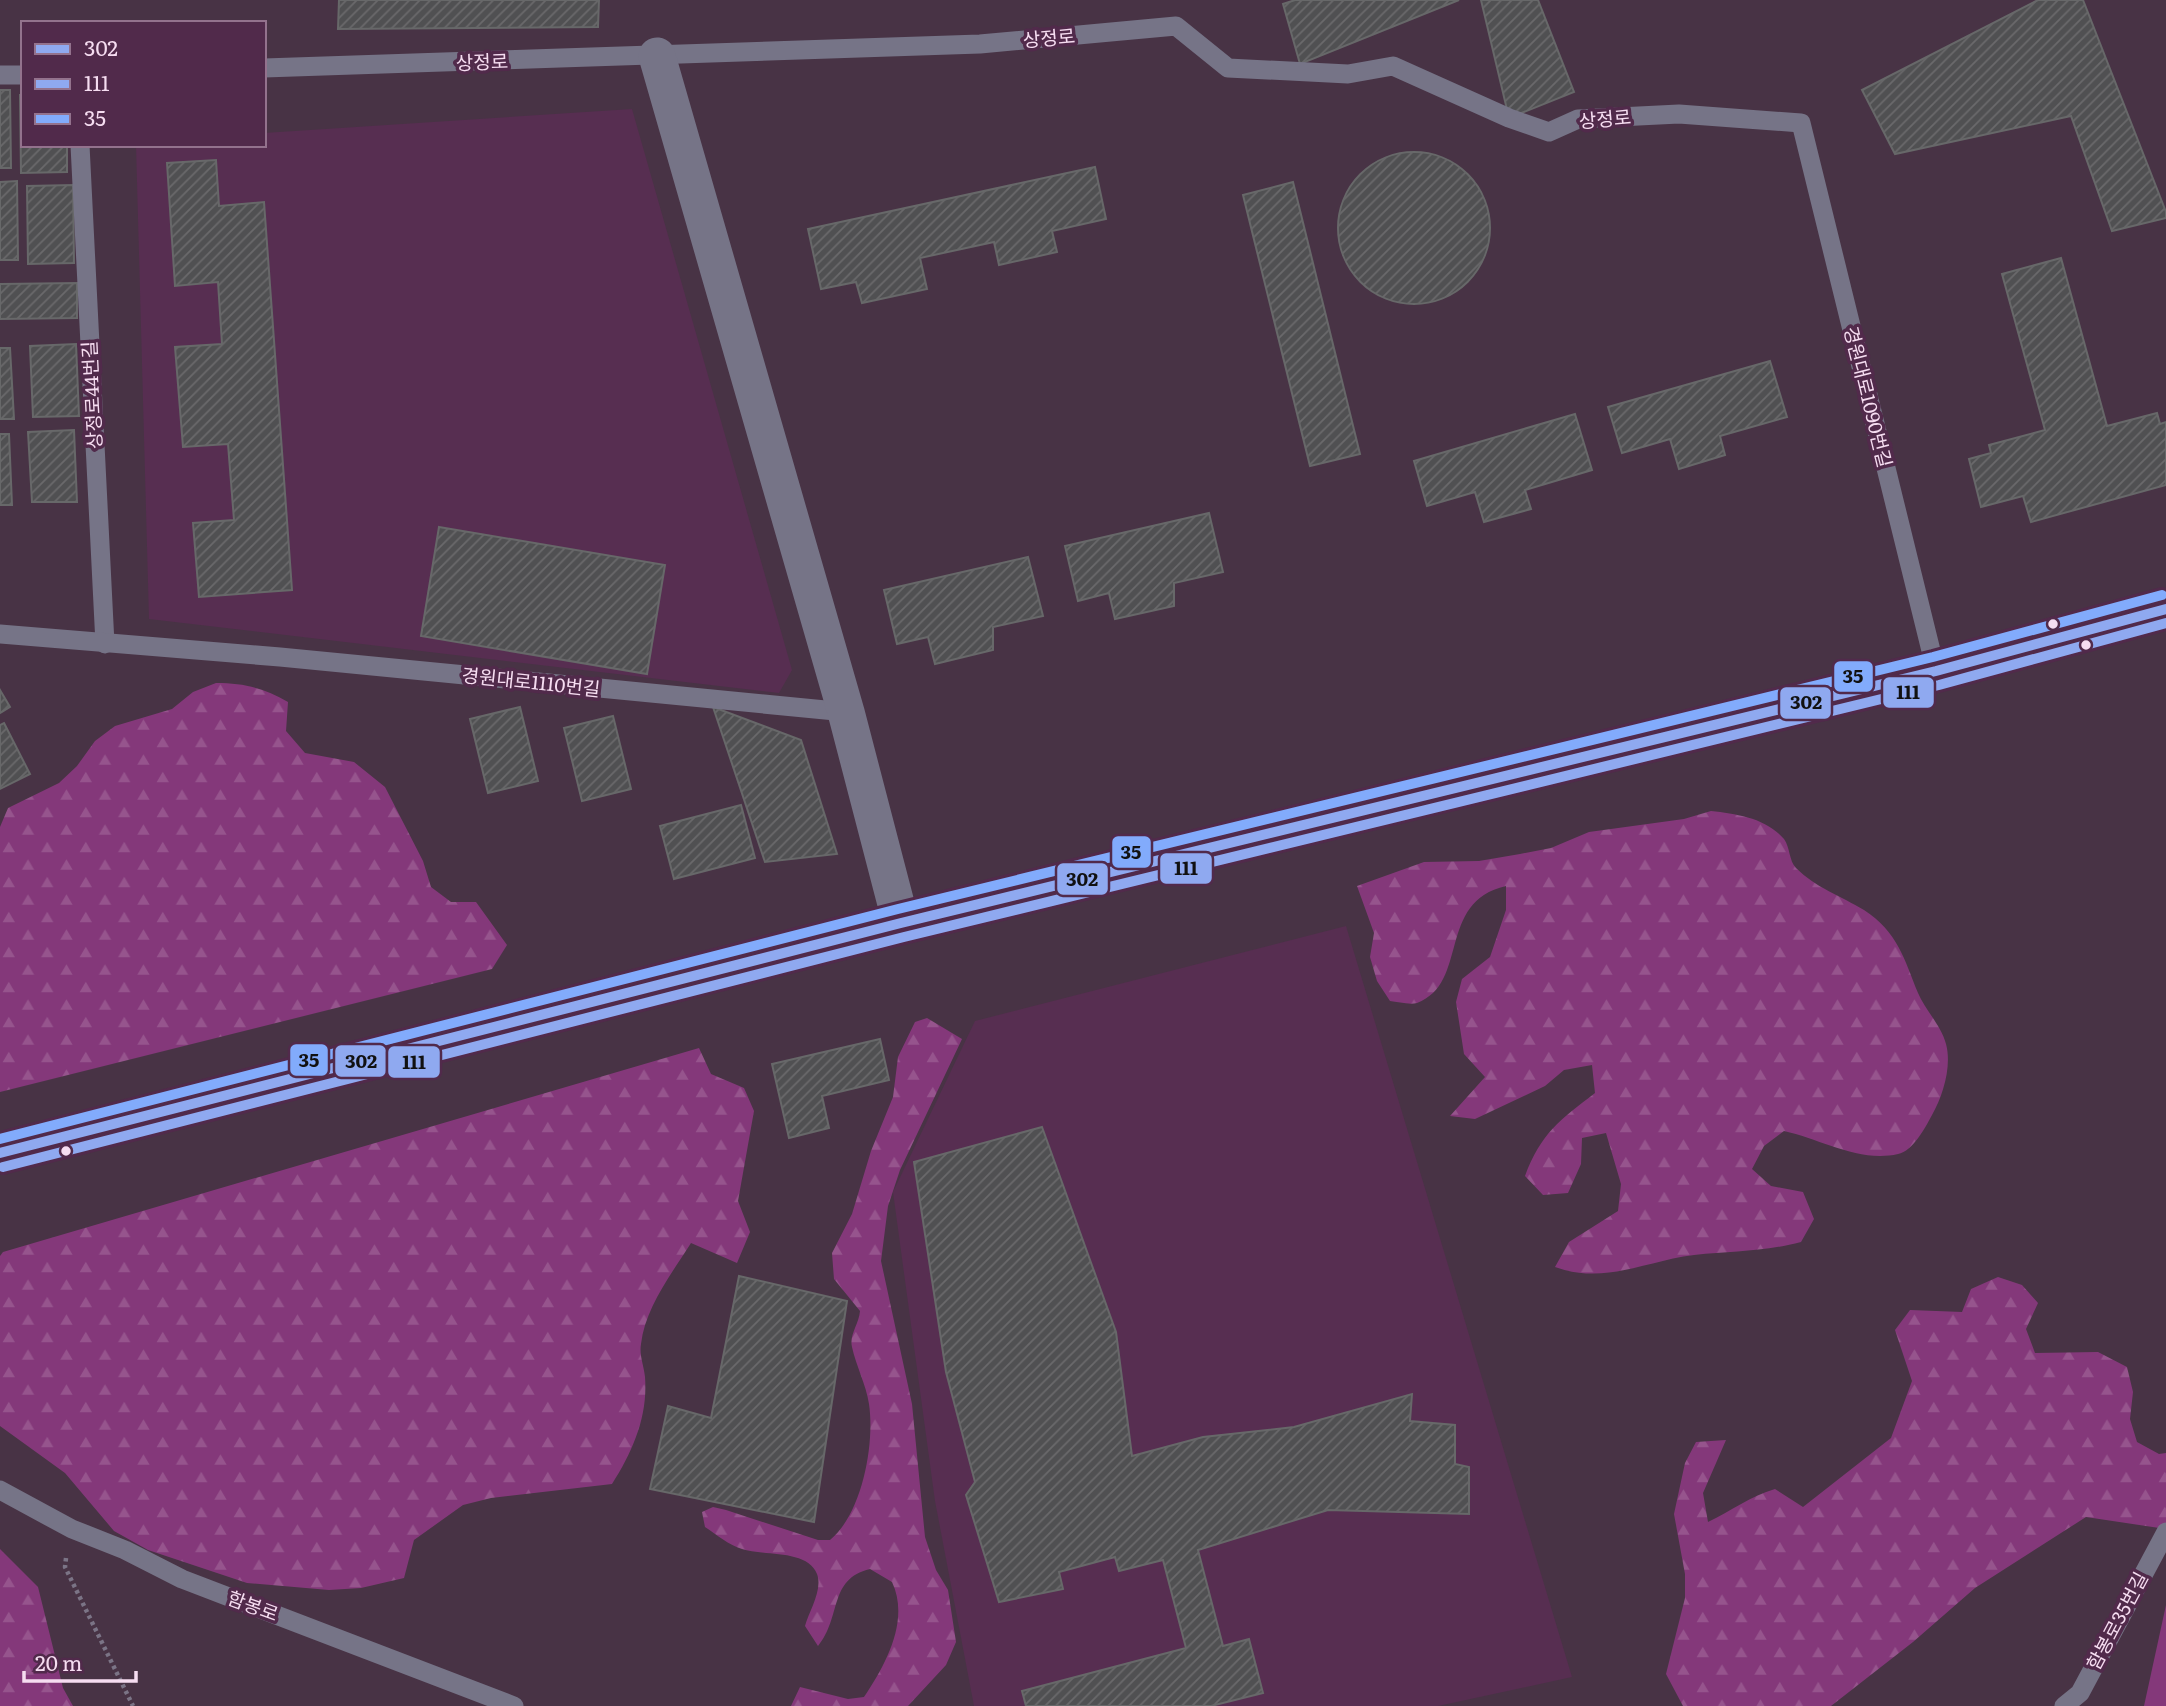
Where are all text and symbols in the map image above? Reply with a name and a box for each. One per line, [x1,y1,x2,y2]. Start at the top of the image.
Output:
legend [21,21,266,147]
street label: 상정로 [1022,21,1076,53]
text: 302 [84,31,118,62]
street label: 상정로 [455,46,509,76]
text: 111 [84,66,110,97]
text: 35 [84,101,106,132]
street label: 상정로 [1578,102,1632,134]
street label: 경원대로1090번길 [1838,323,1900,470]
street label: 상정로44번길 [74,340,108,450]
unlabelled marker [2046,617,2060,631]
unlabelled marker [2079,638,2093,652]
street label: 경원대로1110번길 [460,660,602,702]
line badge: 35 [1833,660,1874,693]
text: 35 [1843,661,1863,689]
line badge: 111 [1882,676,1935,709]
text: 111 [1896,677,1920,705]
line badge: 302 [1779,686,1832,720]
text: 302 [1790,687,1822,715]
line badge: 35 [1111,835,1152,869]
text: 35 [1121,837,1141,865]
line badge: 111 [1159,852,1213,885]
text: 111 [1174,853,1198,881]
line badge: 302 [1056,862,1109,896]
text: 302 [1066,864,1098,892]
line badge: 35 [289,1043,329,1077]
line badge: 302 [334,1044,387,1078]
text: 35 [299,1045,319,1073]
line badge: 111 [387,1045,441,1079]
text: 302 [345,1046,377,1074]
text: 111 [402,1047,426,1075]
unlabelled marker [59,1144,73,1158]
street label: 함봉로35번길 [2079,1567,2154,1674]
street label: 함봉로 [224,1583,283,1627]
scale bar [24,1640,136,1684]
text: 20 m [35,1646,82,1677]

